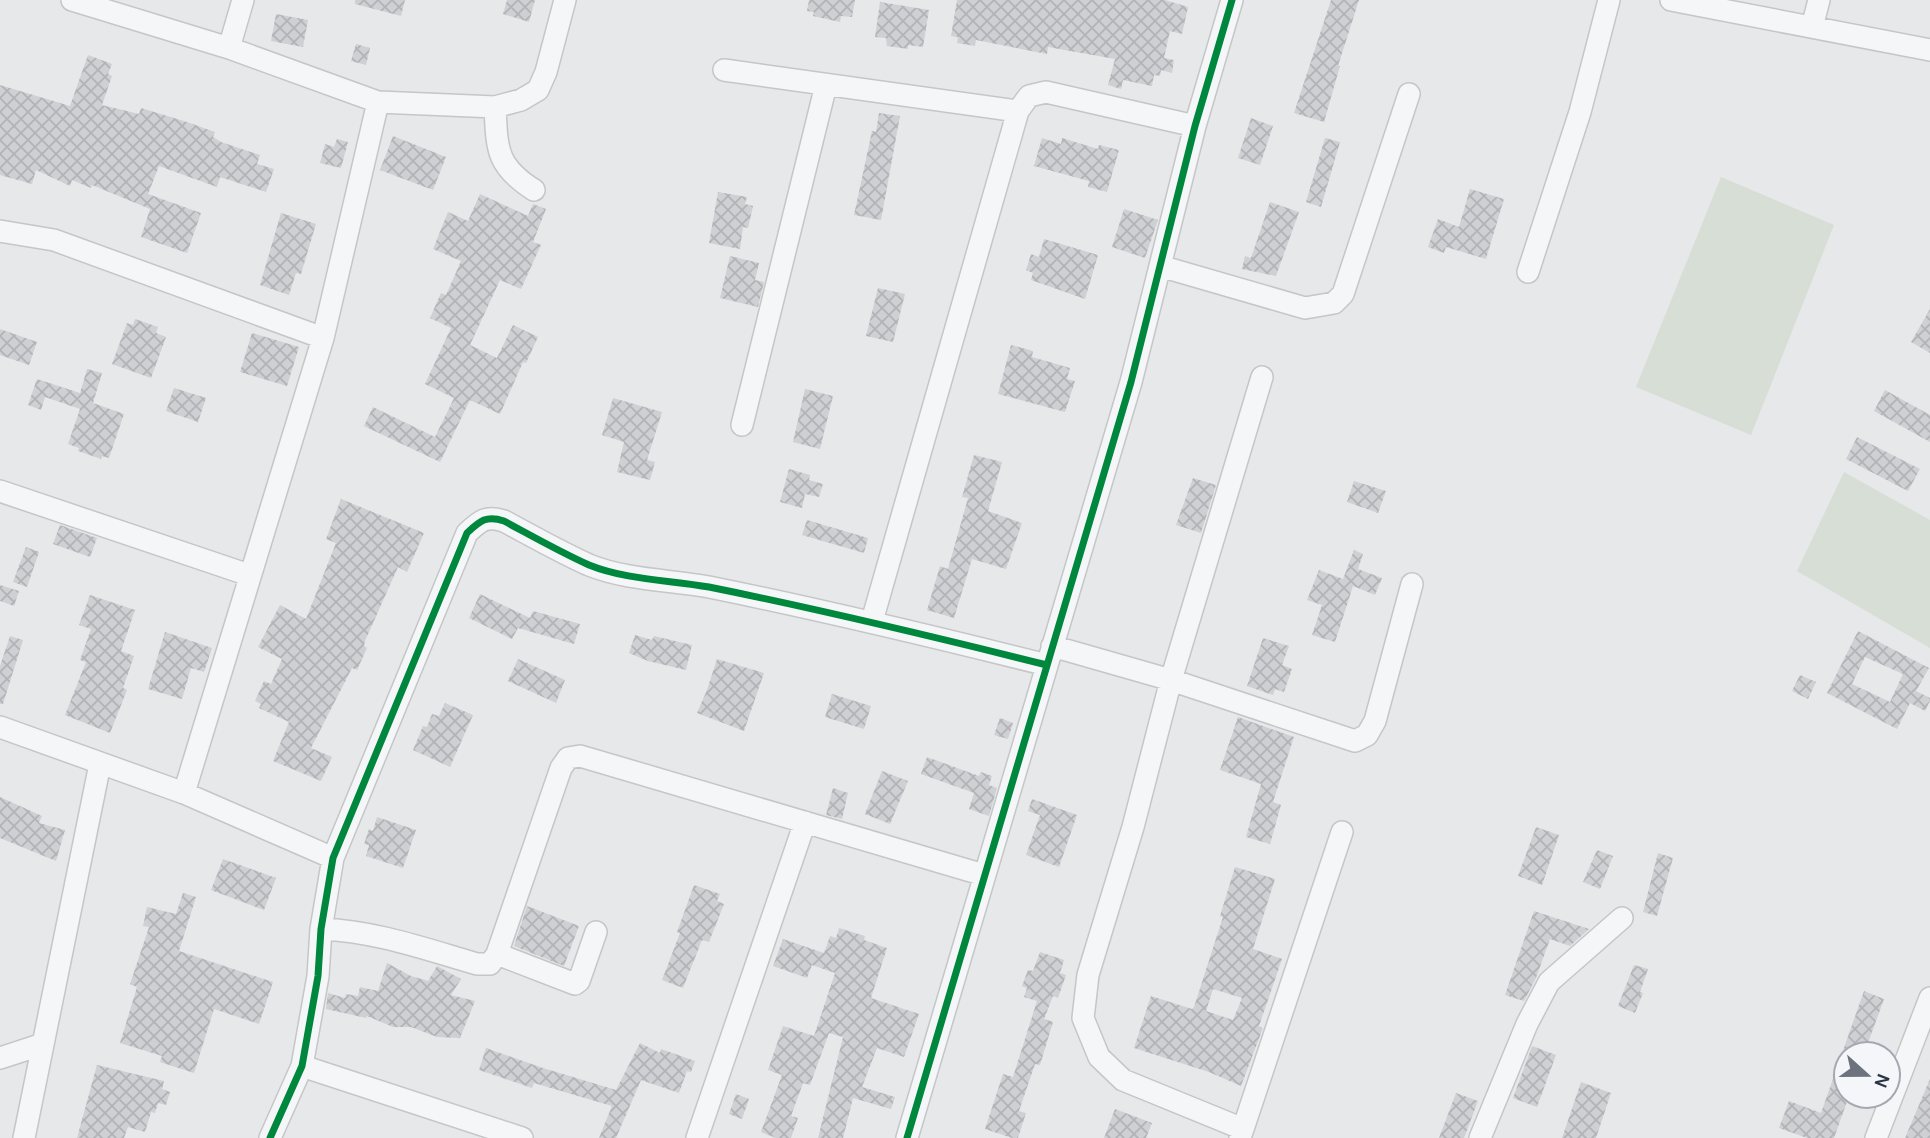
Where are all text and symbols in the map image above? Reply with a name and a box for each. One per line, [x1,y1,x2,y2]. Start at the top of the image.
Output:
north arrow [1832,1040,1902,1110]
text: N [1869,1070,1895,1091]

